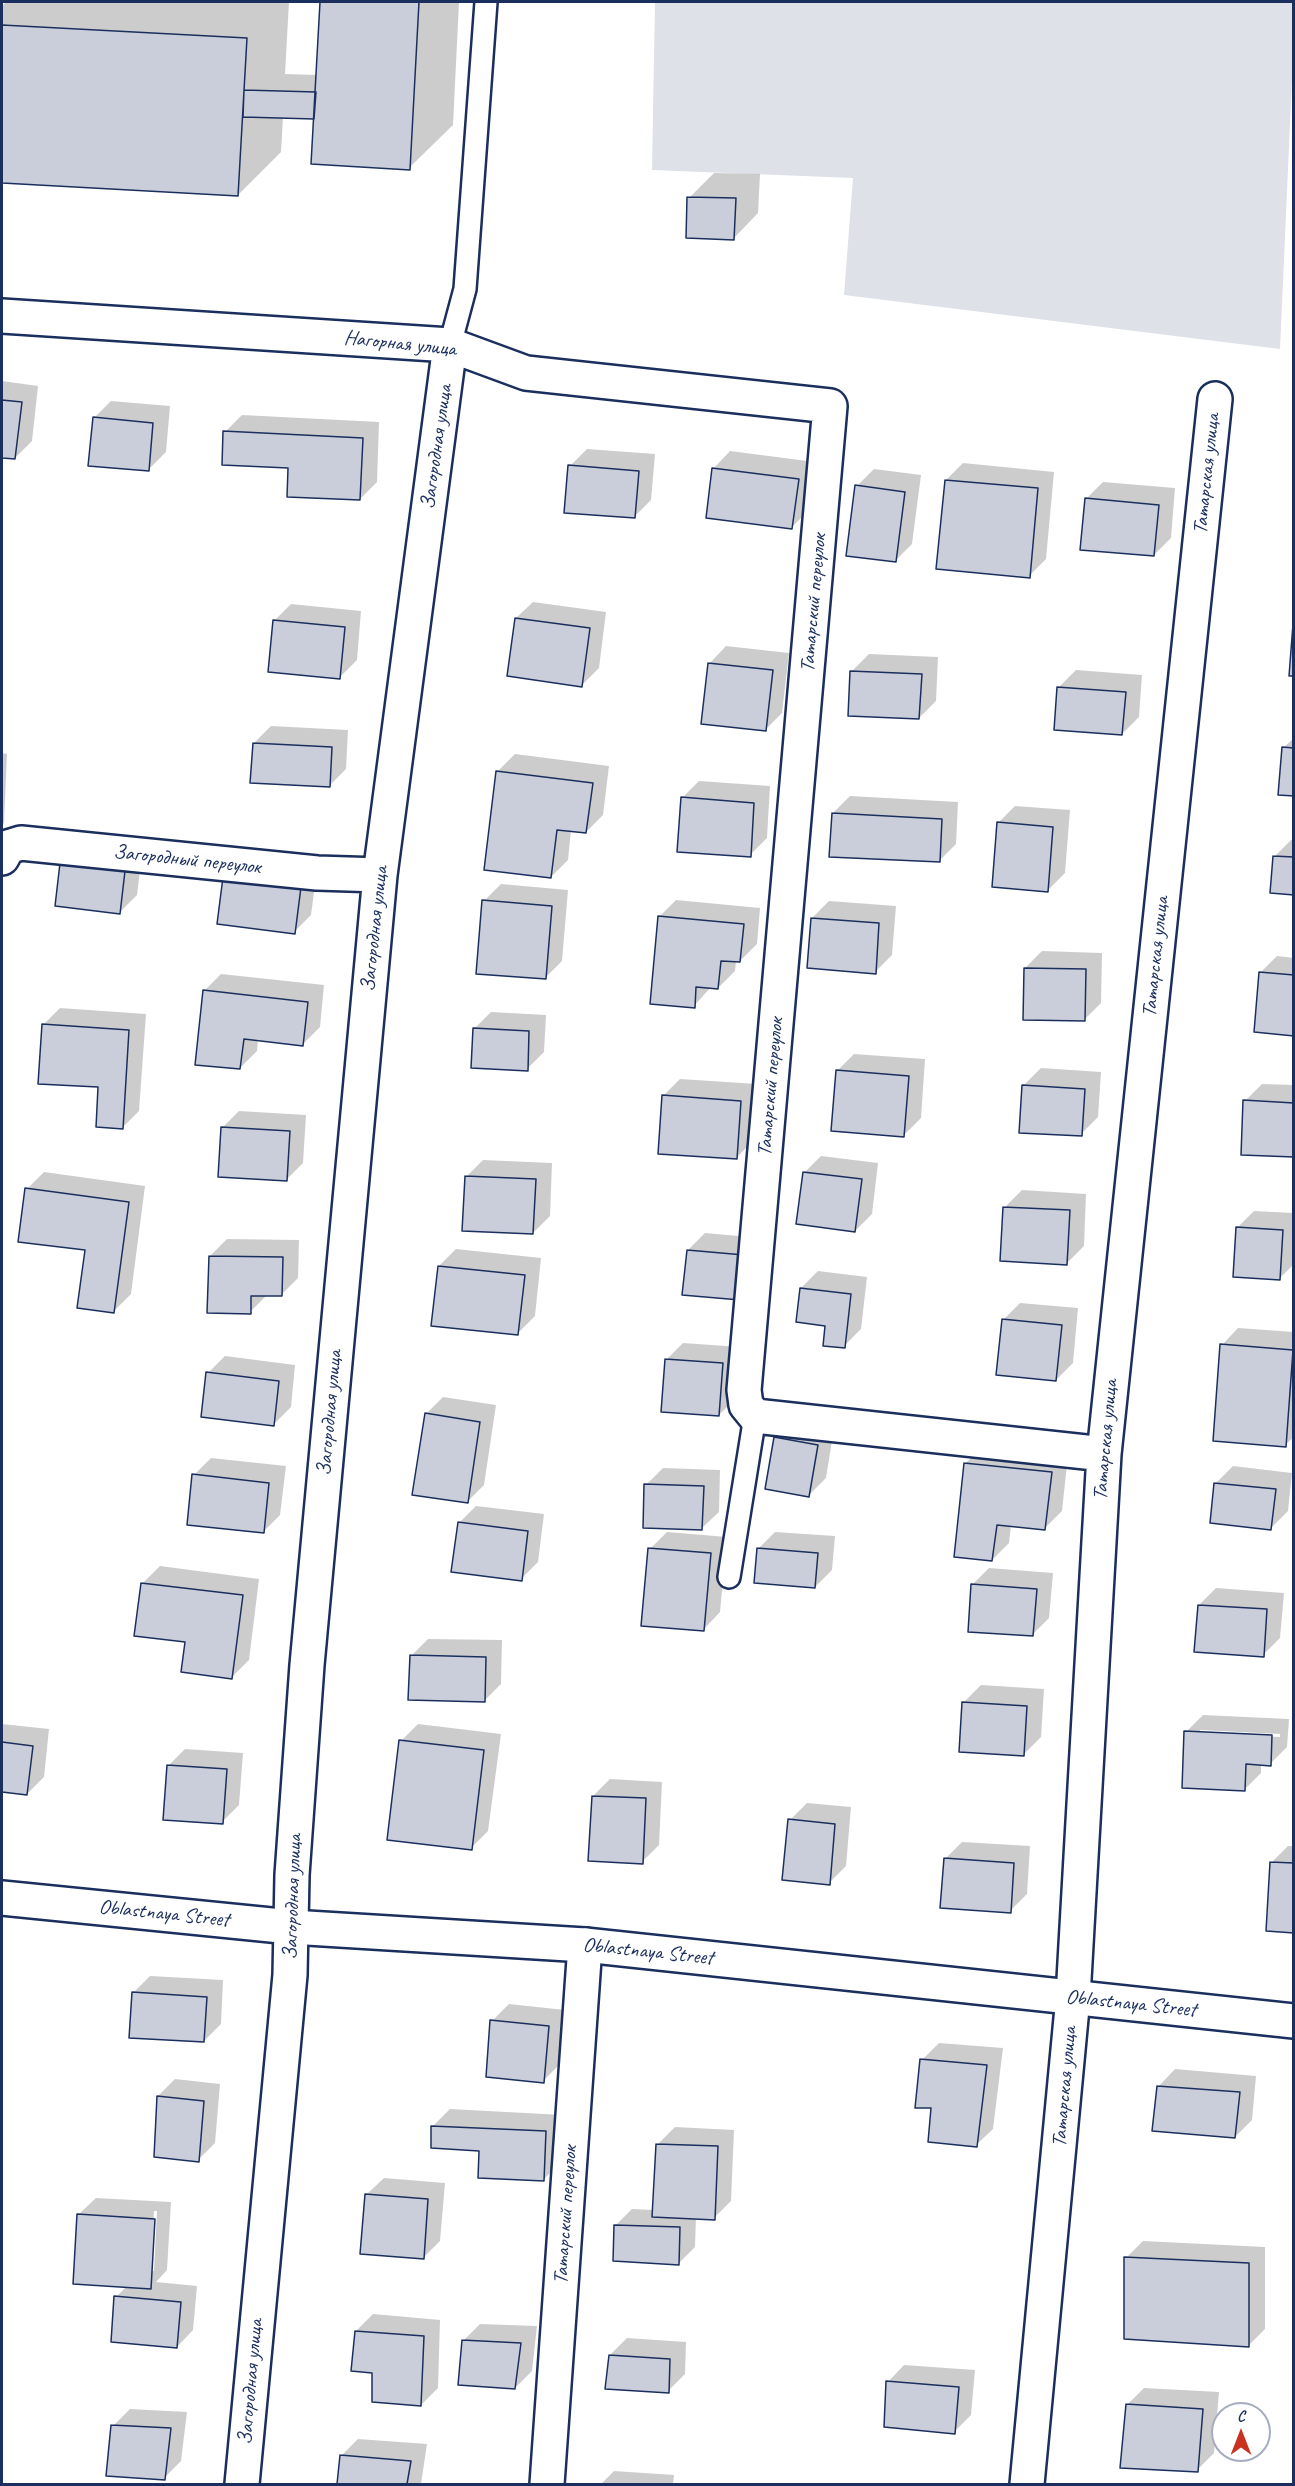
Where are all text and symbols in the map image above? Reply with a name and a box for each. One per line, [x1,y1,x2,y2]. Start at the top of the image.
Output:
street label: Нагорная улица [343,326,457,362]
street label: Загородная улица [416,383,458,511]
street label: Татарская улица [1188,412,1226,536]
street label: Татарский переулок [795,533,833,673]
street label: Загородный переулок [112,840,262,880]
street label: Загородная улица [356,865,394,993]
street label: Татарская улица [1137,895,1175,1019]
street label: Татарский переулок [752,1017,790,1157]
street label: Загородная улица [312,1349,348,1477]
street label: Татарская улица [1088,1379,1124,1501]
street label: Загородная улица [278,1834,308,1960]
street label: Oblastnaya Street [98,1895,230,1933]
street label: Oblastnaya Street [582,1933,714,1971]
street label: Oblastnaya Street [1065,1985,1197,2023]
street label: Татарская улица [1047,2026,1083,2148]
street label: Татарский переулок [549,2145,583,2285]
street label: Загородная улица [233,2318,269,2446]
north arrow [1211,2402,1271,2462]
text: С [1237,2406,1245,2426]

